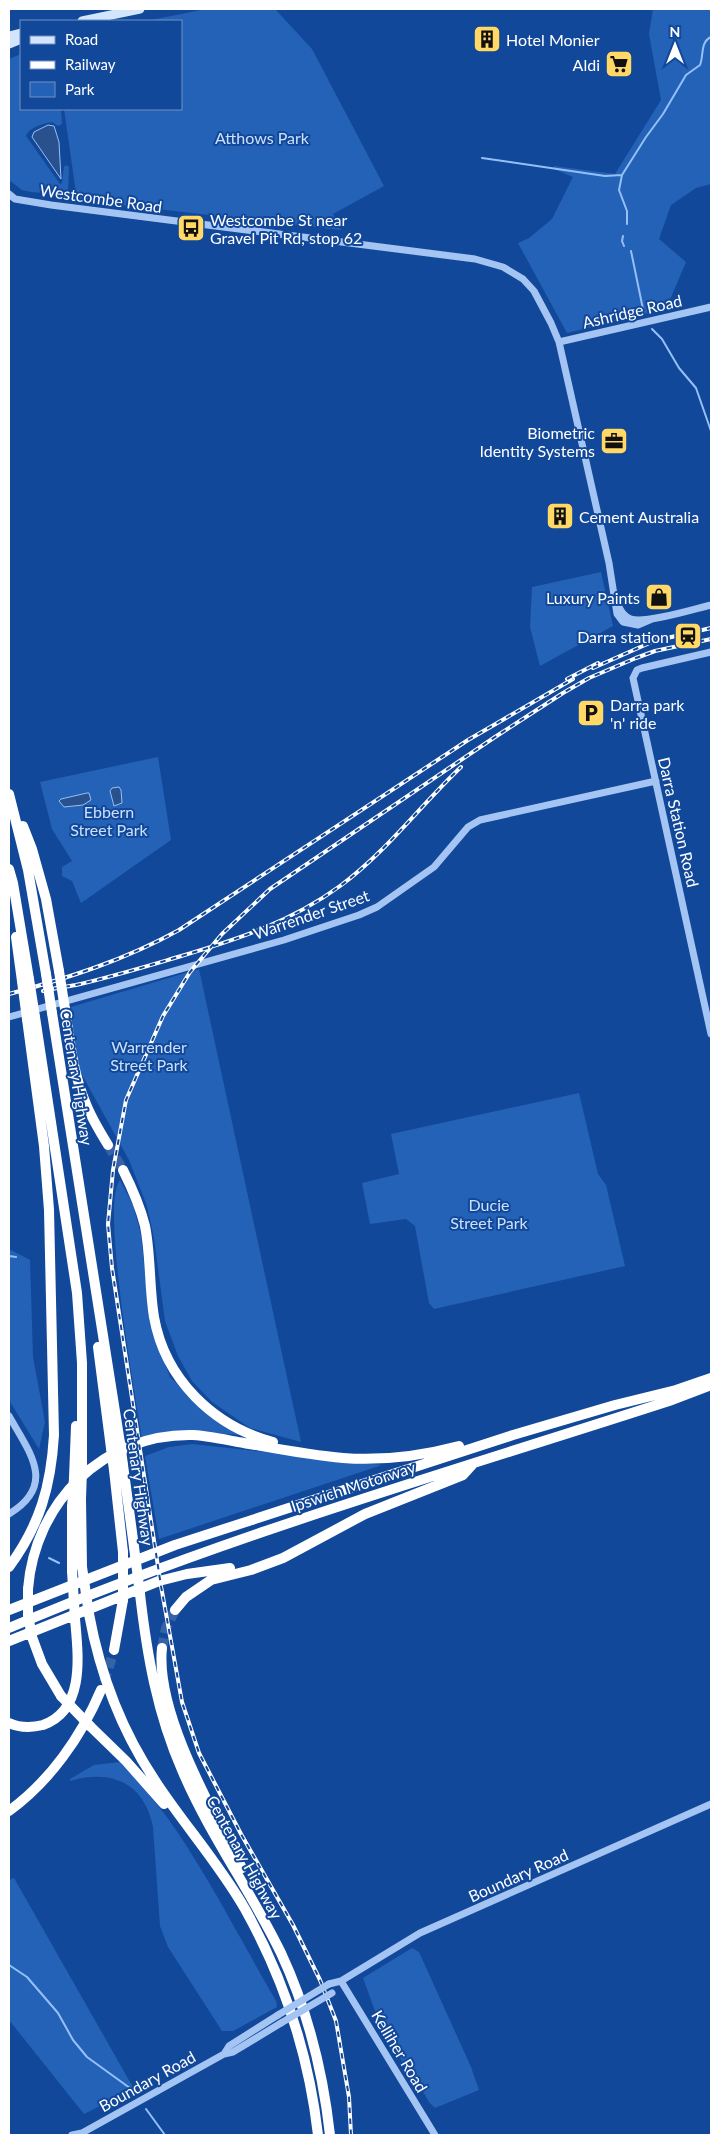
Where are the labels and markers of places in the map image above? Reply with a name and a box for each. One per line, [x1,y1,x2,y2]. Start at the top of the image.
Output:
building icon: Hotel Monier [472,24,502,54]
place label: Hotel Monier [506,30,600,49]
supermarket icon: Aldi [604,49,634,79]
place label: Aldi [573,55,600,74]
place label: Westcombe St near Gravel Pit Rd, stop 62 [210,210,362,247]
bus stop icon: Westcombe St near Gravel Pit Rd, stop 62 [176,213,206,243]
place label: Biometric Identity Systems [479,423,595,460]
office icon: Biometric Identity Systems [599,426,629,456]
building icon: Cement Australia [545,501,575,531]
place label: Cement Australia [579,507,699,526]
shop icon: Luxury Paints [644,582,674,612]
place label: Luxury Paints [546,588,640,607]
station icon: Darra station [673,621,703,651]
place label: Darra station [577,627,669,646]
place label: Darra park 'n' ride [610,695,685,732]
parking icon: Darra park 'n' ride [576,698,606,728]

